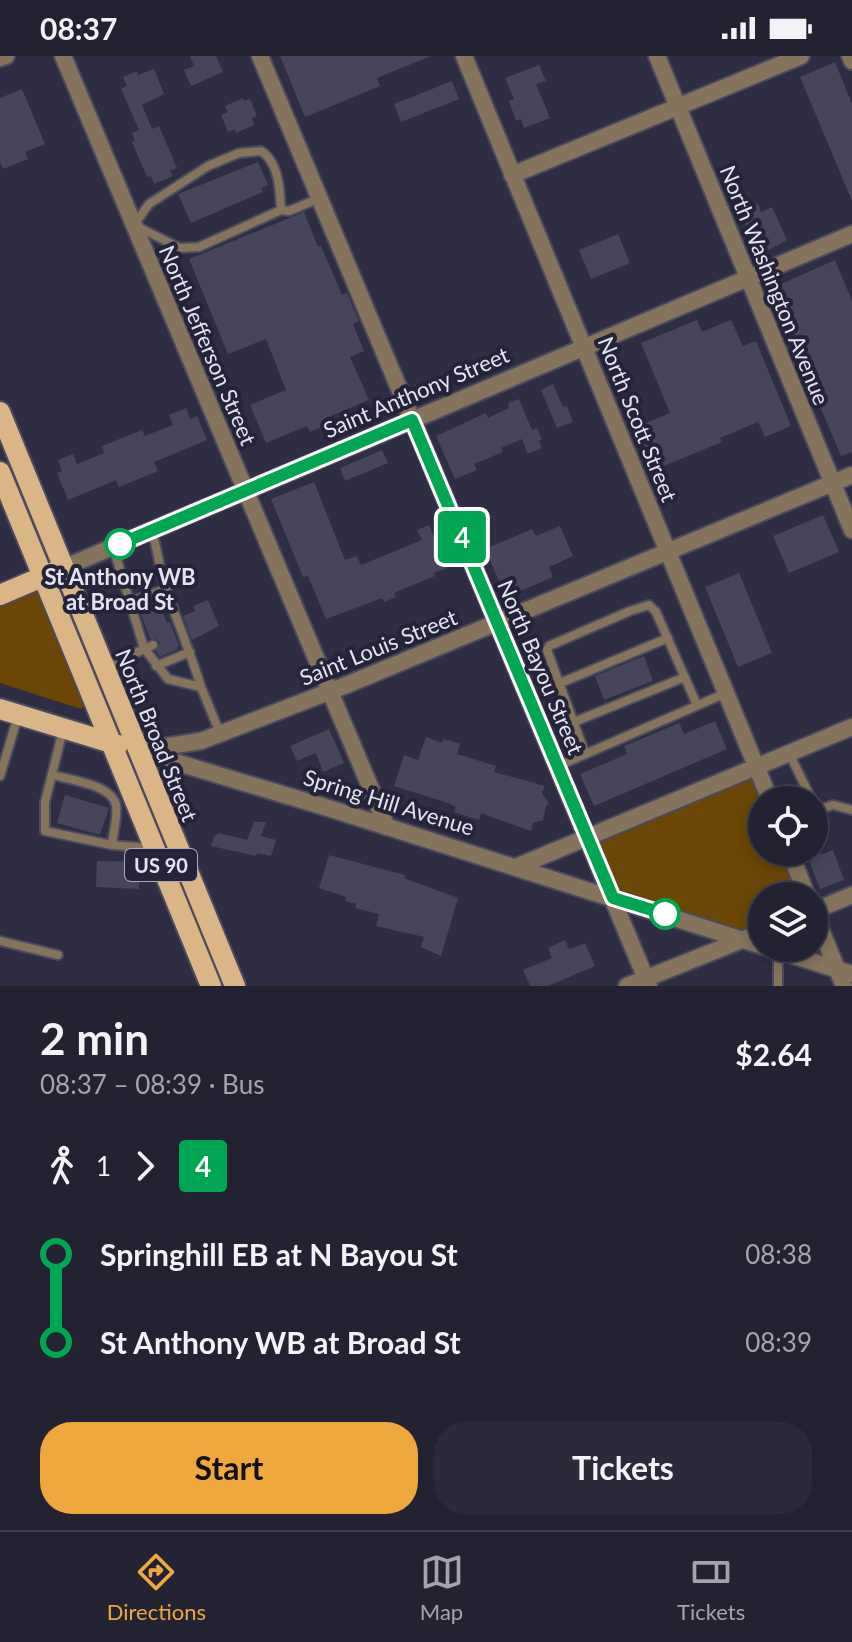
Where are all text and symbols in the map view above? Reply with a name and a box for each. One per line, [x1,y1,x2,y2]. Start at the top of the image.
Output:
text: 08:37 [40,10,117,46]
street label: North Washington Avenue [715,161,835,409]
street label: North Jefferson Street [154,241,262,449]
street label: North Scott Street [593,332,683,506]
street label: Saint Anthony Street [319,341,513,443]
line badge: 4 [436,511,488,563]
text: 4 [454,520,470,554]
marker: St Anthony WB at Broad St [105,529,135,559]
place label: St Anthony WB at Broad St [44,563,196,615]
street label: North Bayou Street [492,576,590,758]
street label: Saint Louis Street [295,603,461,691]
street label: North Broad Street [110,645,204,825]
street label: Spring Hill Avenue [301,763,477,841]
map controls [748,786,828,962]
button: locate [748,786,828,866]
road number: US 90 [125,849,197,881]
button: layers [748,882,828,962]
unlabelled marker [650,899,680,929]
text: 2 min [40,1012,149,1064]
text: $2.64 [735,1036,812,1072]
text: 08:37 – 08:39 · Bus [40,1068,264,1100]
icon: walk [40,1144,84,1188]
icon: forward [123,1144,167,1188]
text: 4 [195,1149,211,1183]
text: 1 [96,1150,111,1182]
text: Springhill EB at N Bayou St [100,1236,458,1272]
text: 08:38 [745,1238,812,1270]
text: St Anthony WB at Broad St [100,1324,461,1360]
text: 08:39 [745,1326,812,1358]
button: Start [40,1422,418,1514]
button: Tickets [434,1422,812,1514]
tab: Directions [107,1550,206,1625]
tab: Map [420,1550,464,1625]
tab: Tickets [677,1550,745,1625]

